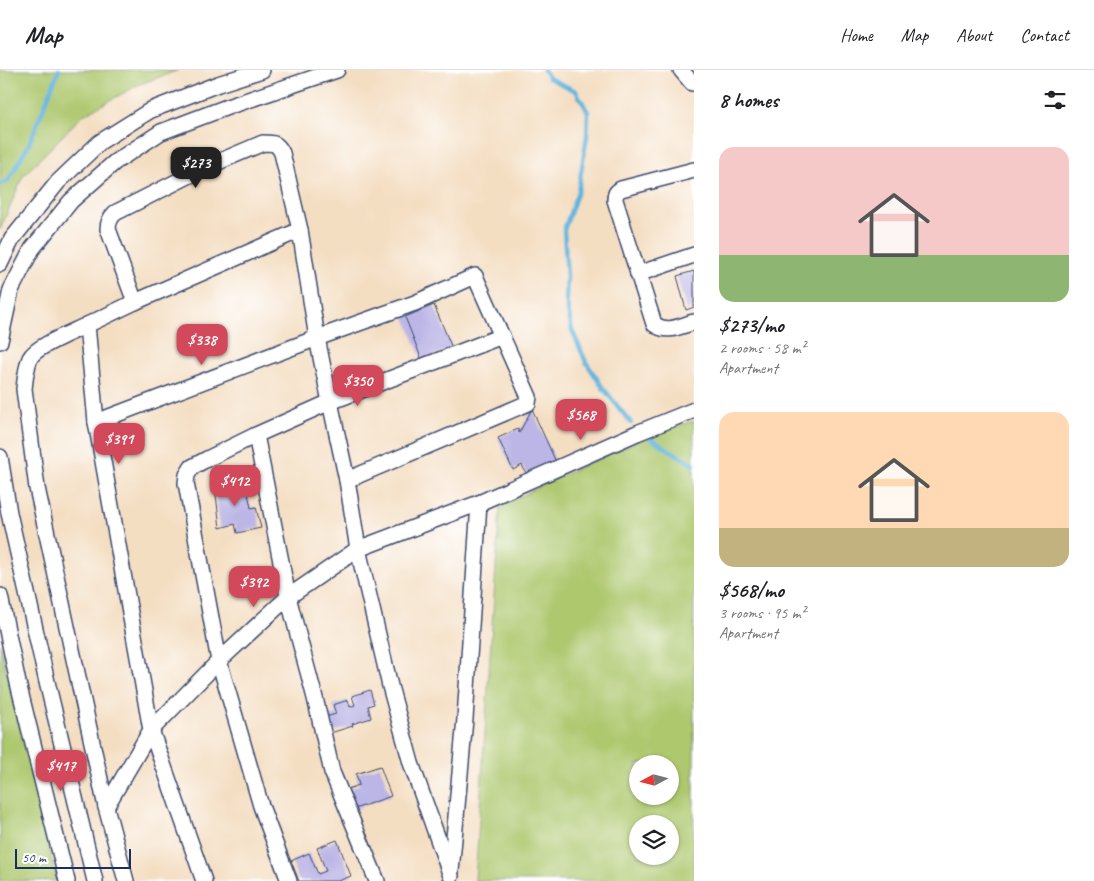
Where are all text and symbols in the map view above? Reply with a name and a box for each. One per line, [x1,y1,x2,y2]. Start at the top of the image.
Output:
text: Map [25,20,62,50]
text: Home [840,24,873,46]
text: Map [901,24,928,46]
text: About [956,24,992,46]
text: Contact [1020,24,1069,46]
icon: filters [1041,86,1069,114]
text: 8 homes [719,87,778,113]
pin: $273 [166,146,226,189]
text: $273 [182,153,210,173]
icon: home [849,180,939,270]
text: $273/mo [719,312,784,338]
pin: $338 [172,324,232,366]
text: $338 [188,330,216,350]
text: 2 rooms · 58 m² [719,338,805,358]
text: Apartment [719,358,778,378]
pin: $350 [328,364,388,407]
text: $350 [344,371,372,391]
pin: $568 [551,398,611,441]
text: $568 [567,405,595,425]
pin: $391 [89,422,149,465]
text: $391 [105,429,133,449]
icon: home [849,445,939,535]
pin: $412 [205,464,265,507]
text: $412 [221,471,249,491]
pin: $392 [224,566,284,608]
text: $392 [240,572,268,592]
text: $568/mo [719,577,784,603]
text: 3 rooms · 95 m² [719,603,805,623]
text: Apartment [719,623,778,643]
pin: $417 [31,750,91,792]
north arrow [629,755,679,805]
map controls [629,755,679,865]
text: $417 [47,756,75,776]
button: layers [629,815,679,865]
scale bar [15,846,131,869]
text: 50 m [22,849,46,866]

